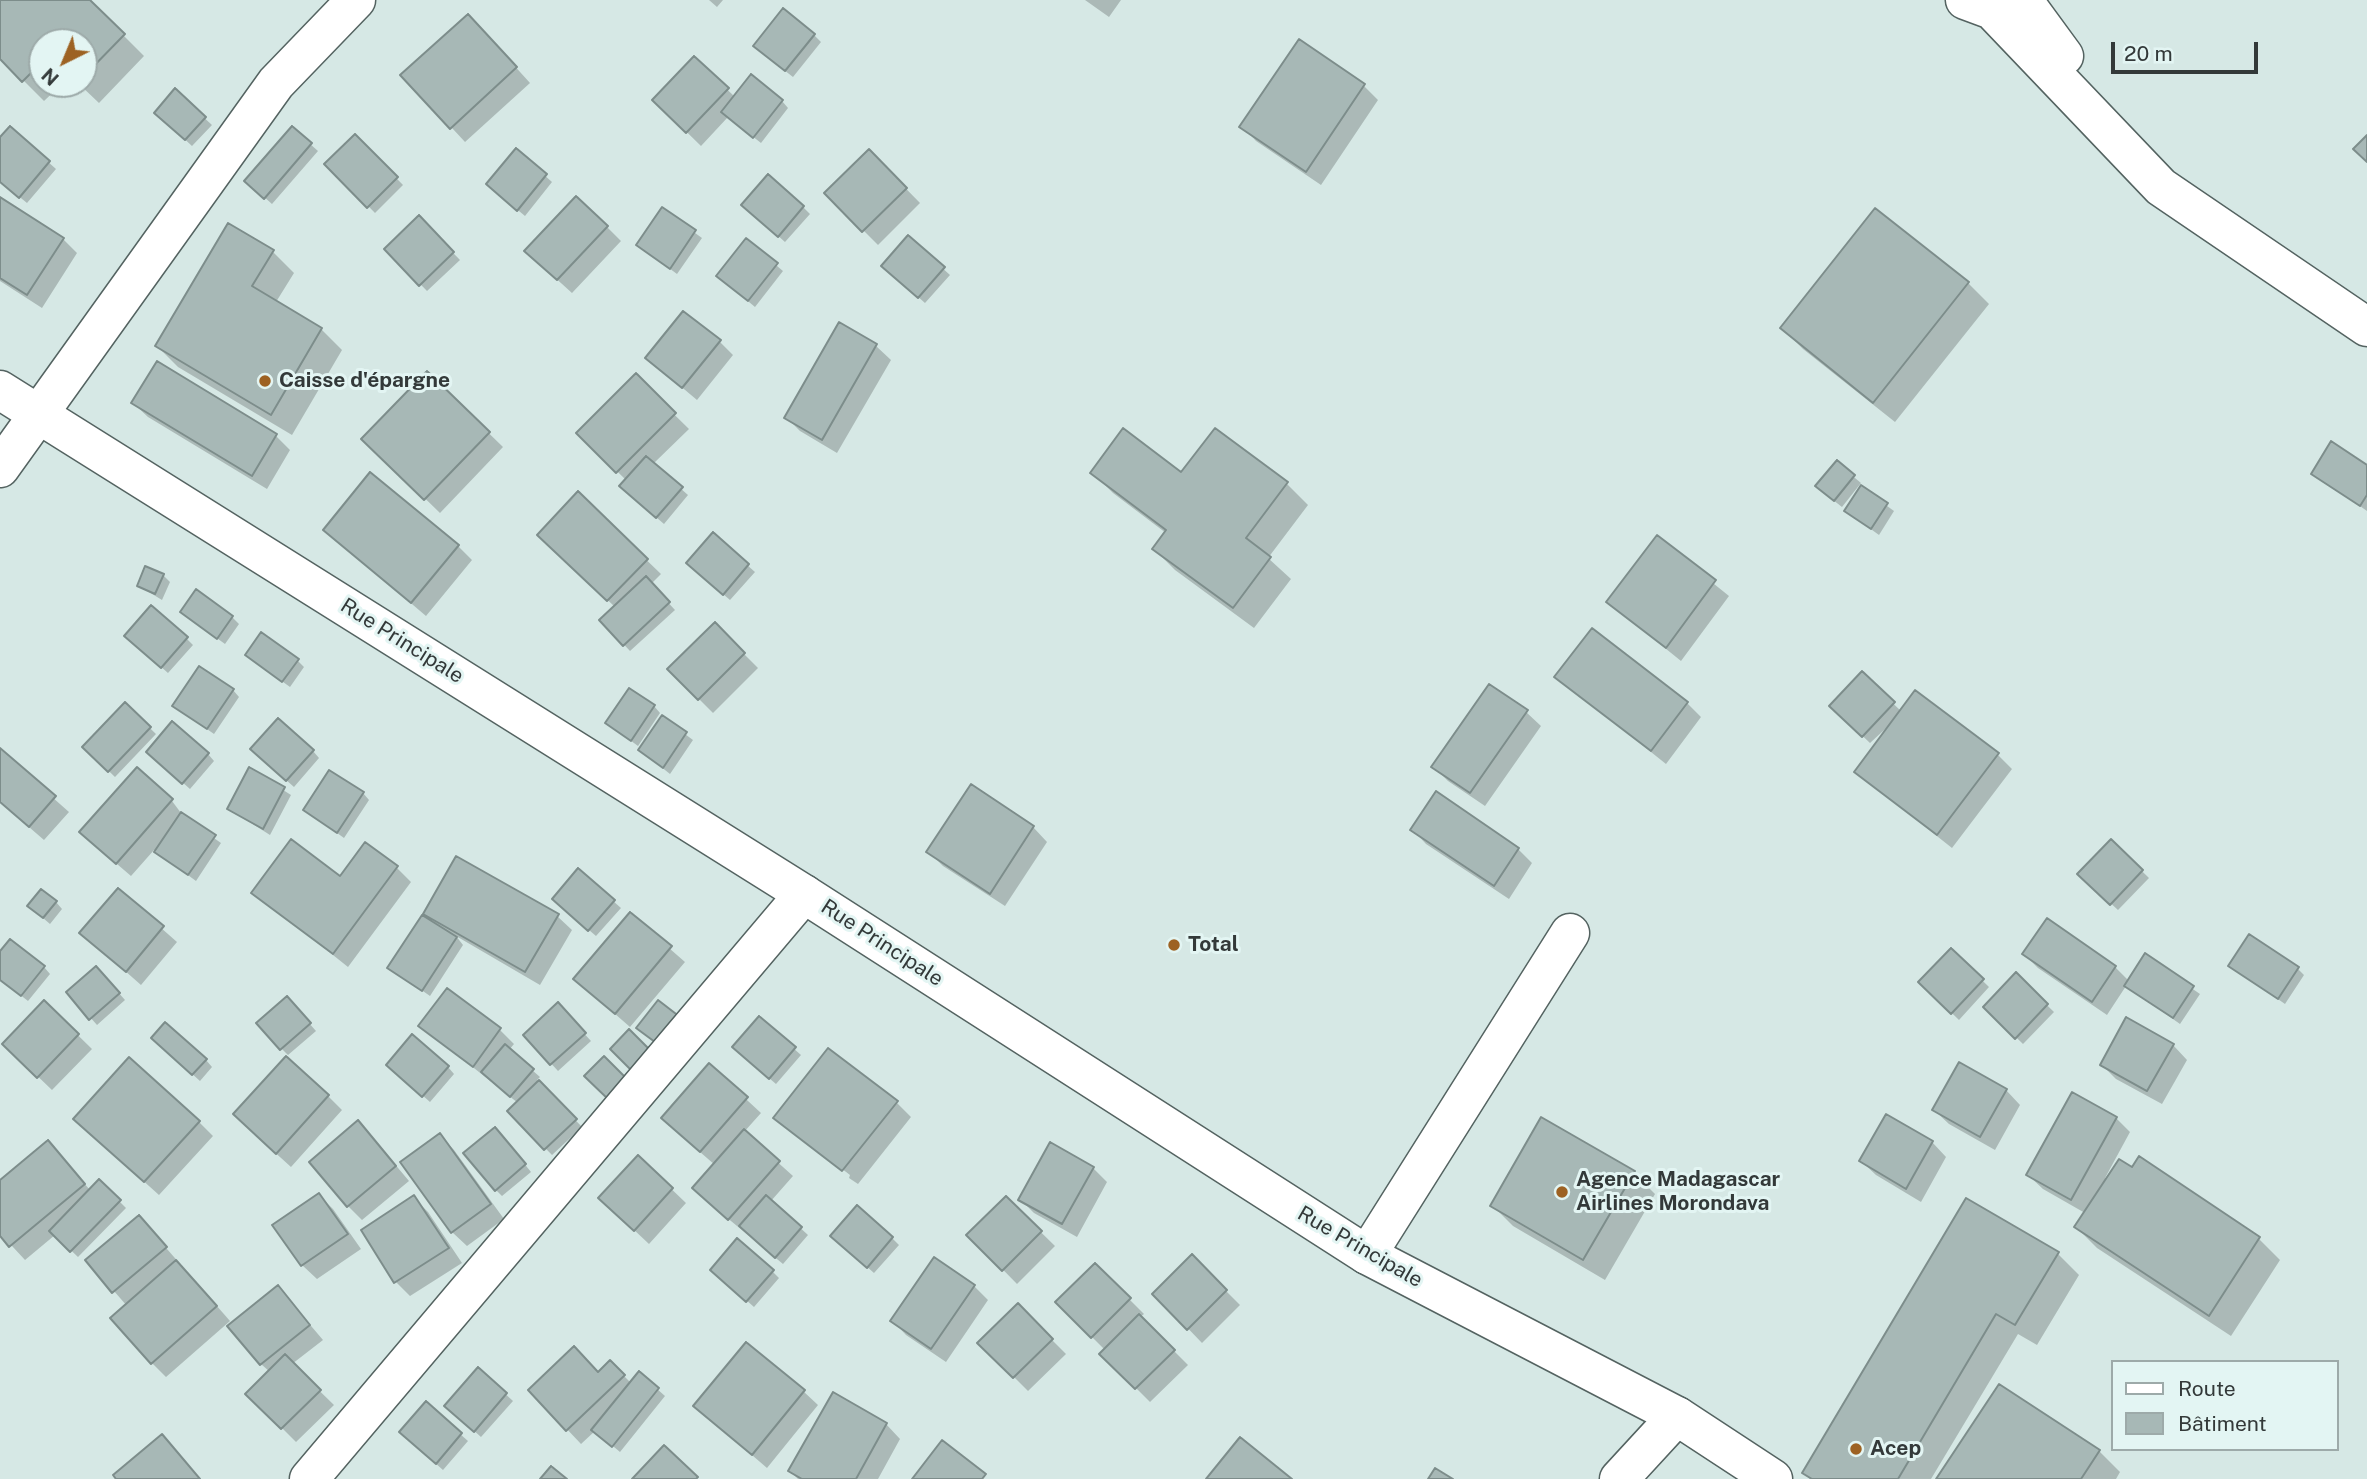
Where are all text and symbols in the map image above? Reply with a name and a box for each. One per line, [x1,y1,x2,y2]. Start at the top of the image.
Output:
north arrow [28,28,98,98]
scale bar [2115,28,2262,72]
text: 20 m [2124,41,2173,66]
text: N [37,64,63,90]
place label: Caisse d'épargne [279,368,450,394]
marker: Caisse d'épargne [257,373,273,389]
street label: Rue Principale [336,593,468,689]
street label: Rue Principale [816,894,948,992]
place label: Total [1188,932,1239,958]
marker: Total [1166,937,1182,953]
place label: Agence Madagascar Airlines Morondava [1576,1167,1780,1217]
marker: Agence Madagascar Airlines Morondava [1554,1184,1570,1200]
street label: Rue Principale [1293,1201,1427,1293]
legend [2112,1360,2339,1451]
text: Route [2178,1376,2236,1401]
text: Bâtiment [2178,1411,2267,1436]
place label: Acep [1870,1436,1921,1462]
marker: Acep [1848,1441,1864,1457]

